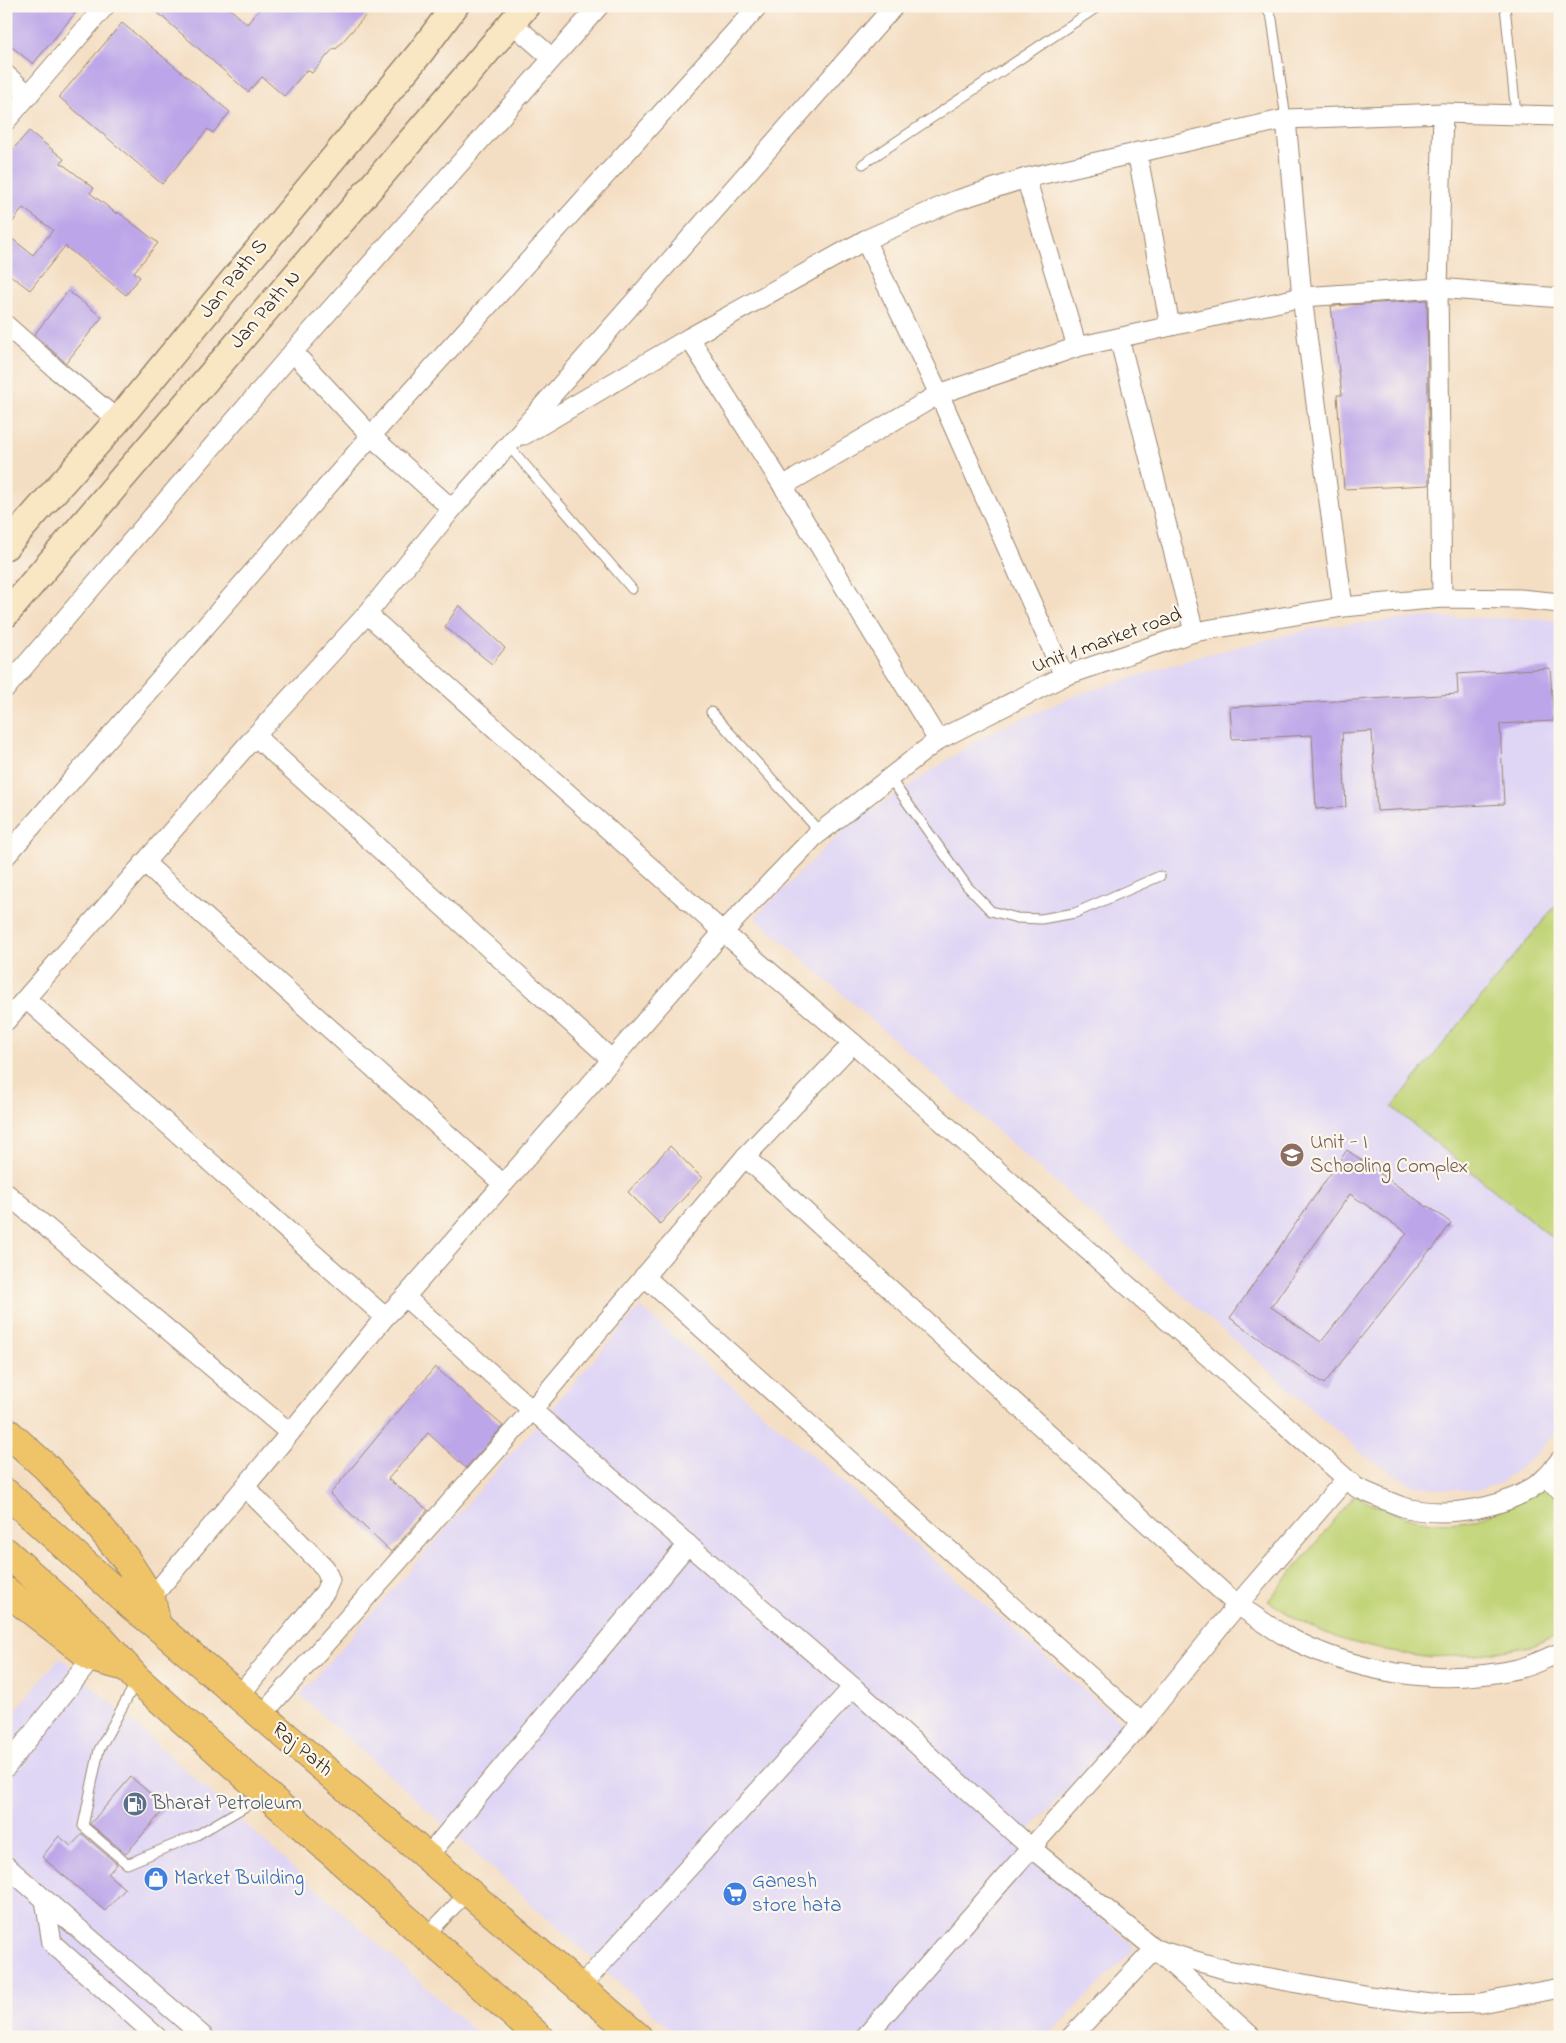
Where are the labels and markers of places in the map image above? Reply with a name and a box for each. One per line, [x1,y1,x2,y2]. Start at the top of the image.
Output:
place label: Unit - I Schooling Complex [1310,1128,1468,1184]
school or university icon: Unit - I Schooling Complex [1279,1142,1305,1168]
place label: Bharat Petroleum [151,1789,302,1819]
fuel station icon: Bharat Petroleum [122,1791,148,1817]
place label: Market Building [174,1864,304,1896]
shop icon: Market Building [143,1866,169,1892]
place label: Ganesh store hata [752,1867,842,1921]
supermarket icon: Ganesh store hata [722,1881,748,1907]

